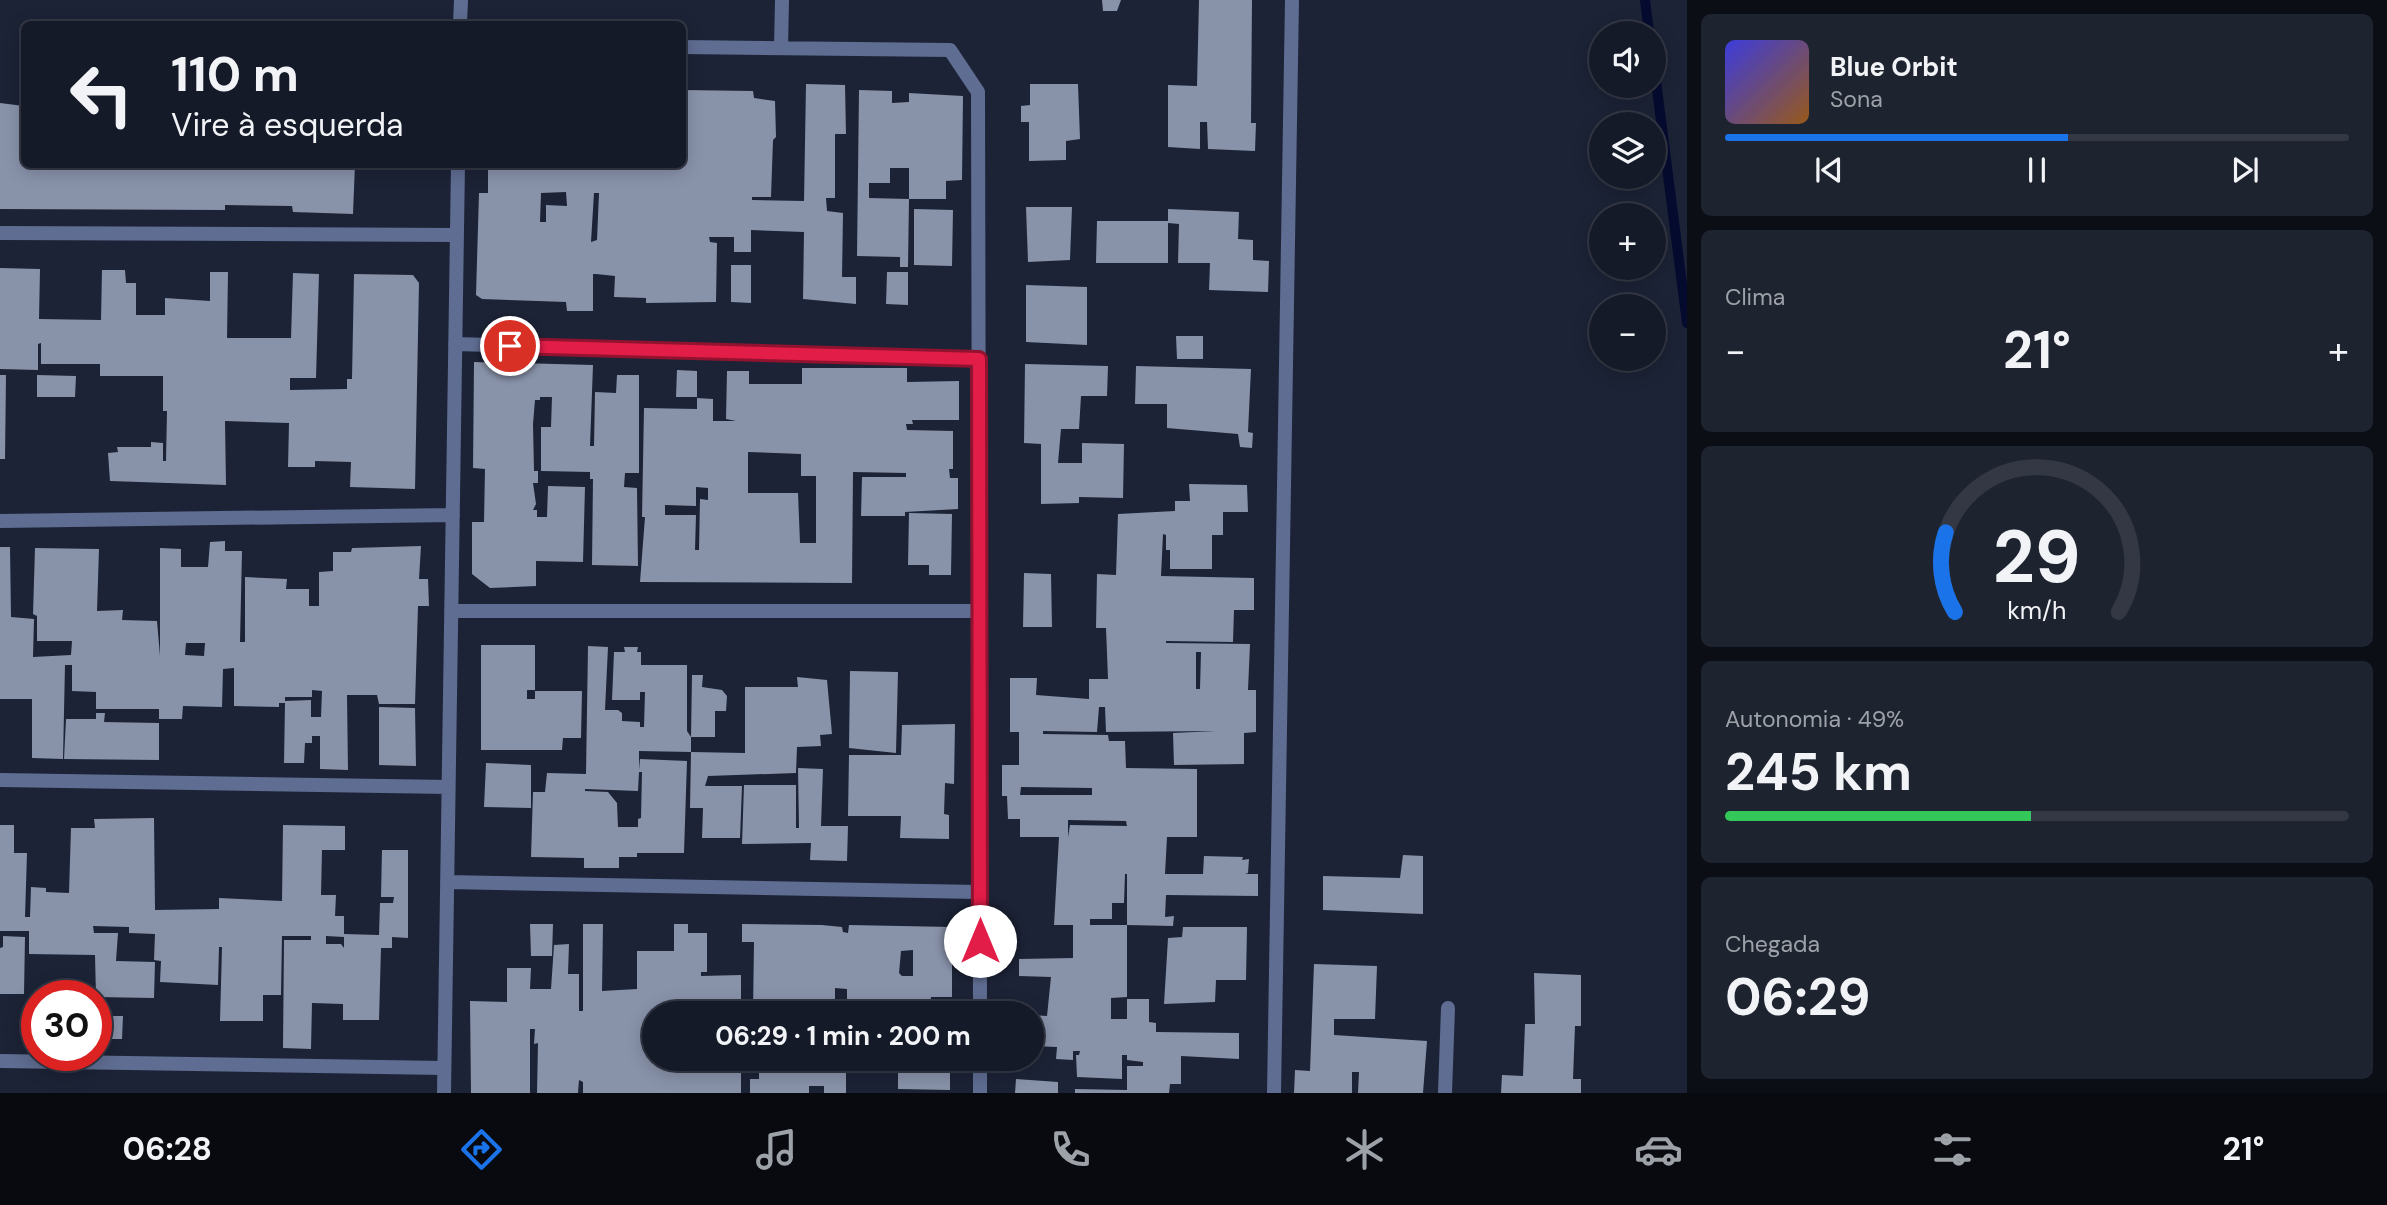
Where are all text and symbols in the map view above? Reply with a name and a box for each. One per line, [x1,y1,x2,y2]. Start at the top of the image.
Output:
map controls [1589,21,1666,371]
button: sound [1589,21,1666,98]
text: 110 m [171,42,299,106]
icon: left [56,49,147,140]
text: Blue Orbit [1830,50,1958,84]
text: Sona [1830,84,1883,114]
text: Vire à esquerda [171,104,403,146]
button: layers [1589,112,1666,189]
icon: previous [1810,151,1848,189]
icon: pause [2018,151,2056,189]
icon: next [2226,151,2264,189]
button: + [1589,203,1666,280]
text: Clima [1725,282,1785,312]
button: − [1589,294,1666,371]
pin [480,316,540,376]
text: 21° [2003,316,2071,384]
text: − [1725,326,1746,376]
text: + [2328,326,2349,376]
icon: arrive [491,327,529,365]
text: 29 [1993,511,2081,606]
text: km/h [2007,594,2067,627]
text: Autonomia · 49% [1725,704,1904,734]
text: 245 km [1725,738,1912,806]
position arrow [943,904,1017,978]
text: Chegada [1725,929,1820,959]
text: 06:29 [1725,963,1871,1031]
speed limit sign: 30 [21,980,112,1071]
text: 06:29 · 1 min · 200 m [715,1019,971,1053]
icon: directions [457,1125,506,1174]
icon: music [752,1125,801,1174]
icon: phone [1046,1125,1095,1174]
icon: climate [1340,1125,1389,1174]
icon: car [1634,1125,1683,1174]
icon: filters [1928,1125,1977,1174]
text: 06:28 [123,1128,212,1170]
text: 21° [2223,1128,2264,1170]

